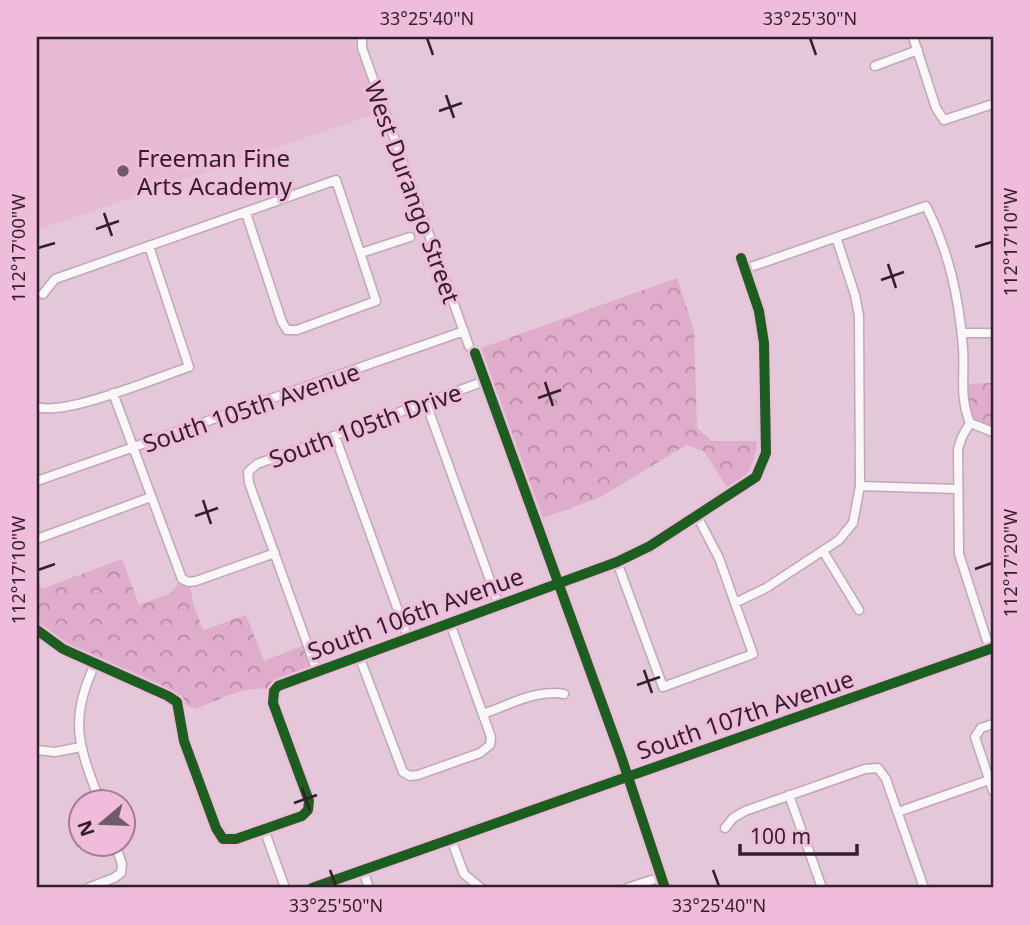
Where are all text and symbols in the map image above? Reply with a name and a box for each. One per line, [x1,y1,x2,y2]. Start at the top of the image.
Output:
text: 33°25'40"N [380,6,474,30]
text: 33°25'30"N [763,6,857,30]
street label: West Durango Street [357,76,469,308]
place label: Freeman Fine Arts Academy [137,141,293,202]
marker: Freeman Fine Arts Academy [115,163,131,179]
text: 112°17'10"W [998,188,1022,296]
text: 112°17'00"W [6,194,30,302]
street label: South 105th Avenue [138,354,364,460]
street label: South 105th Drive [264,375,466,475]
text: 112°17'20"W [998,509,1022,617]
text: 112°17'10"W [6,516,30,624]
street label: South 106th Avenue [302,559,528,667]
street label: South 107th Avenue [632,661,858,767]
north arrow [66,788,136,858]
scale bar [740,813,857,857]
text: N [71,817,101,840]
text: 100 m [750,822,811,850]
text: 33°25'50"N [289,893,383,917]
text: 33°25'40"N [672,893,766,917]

